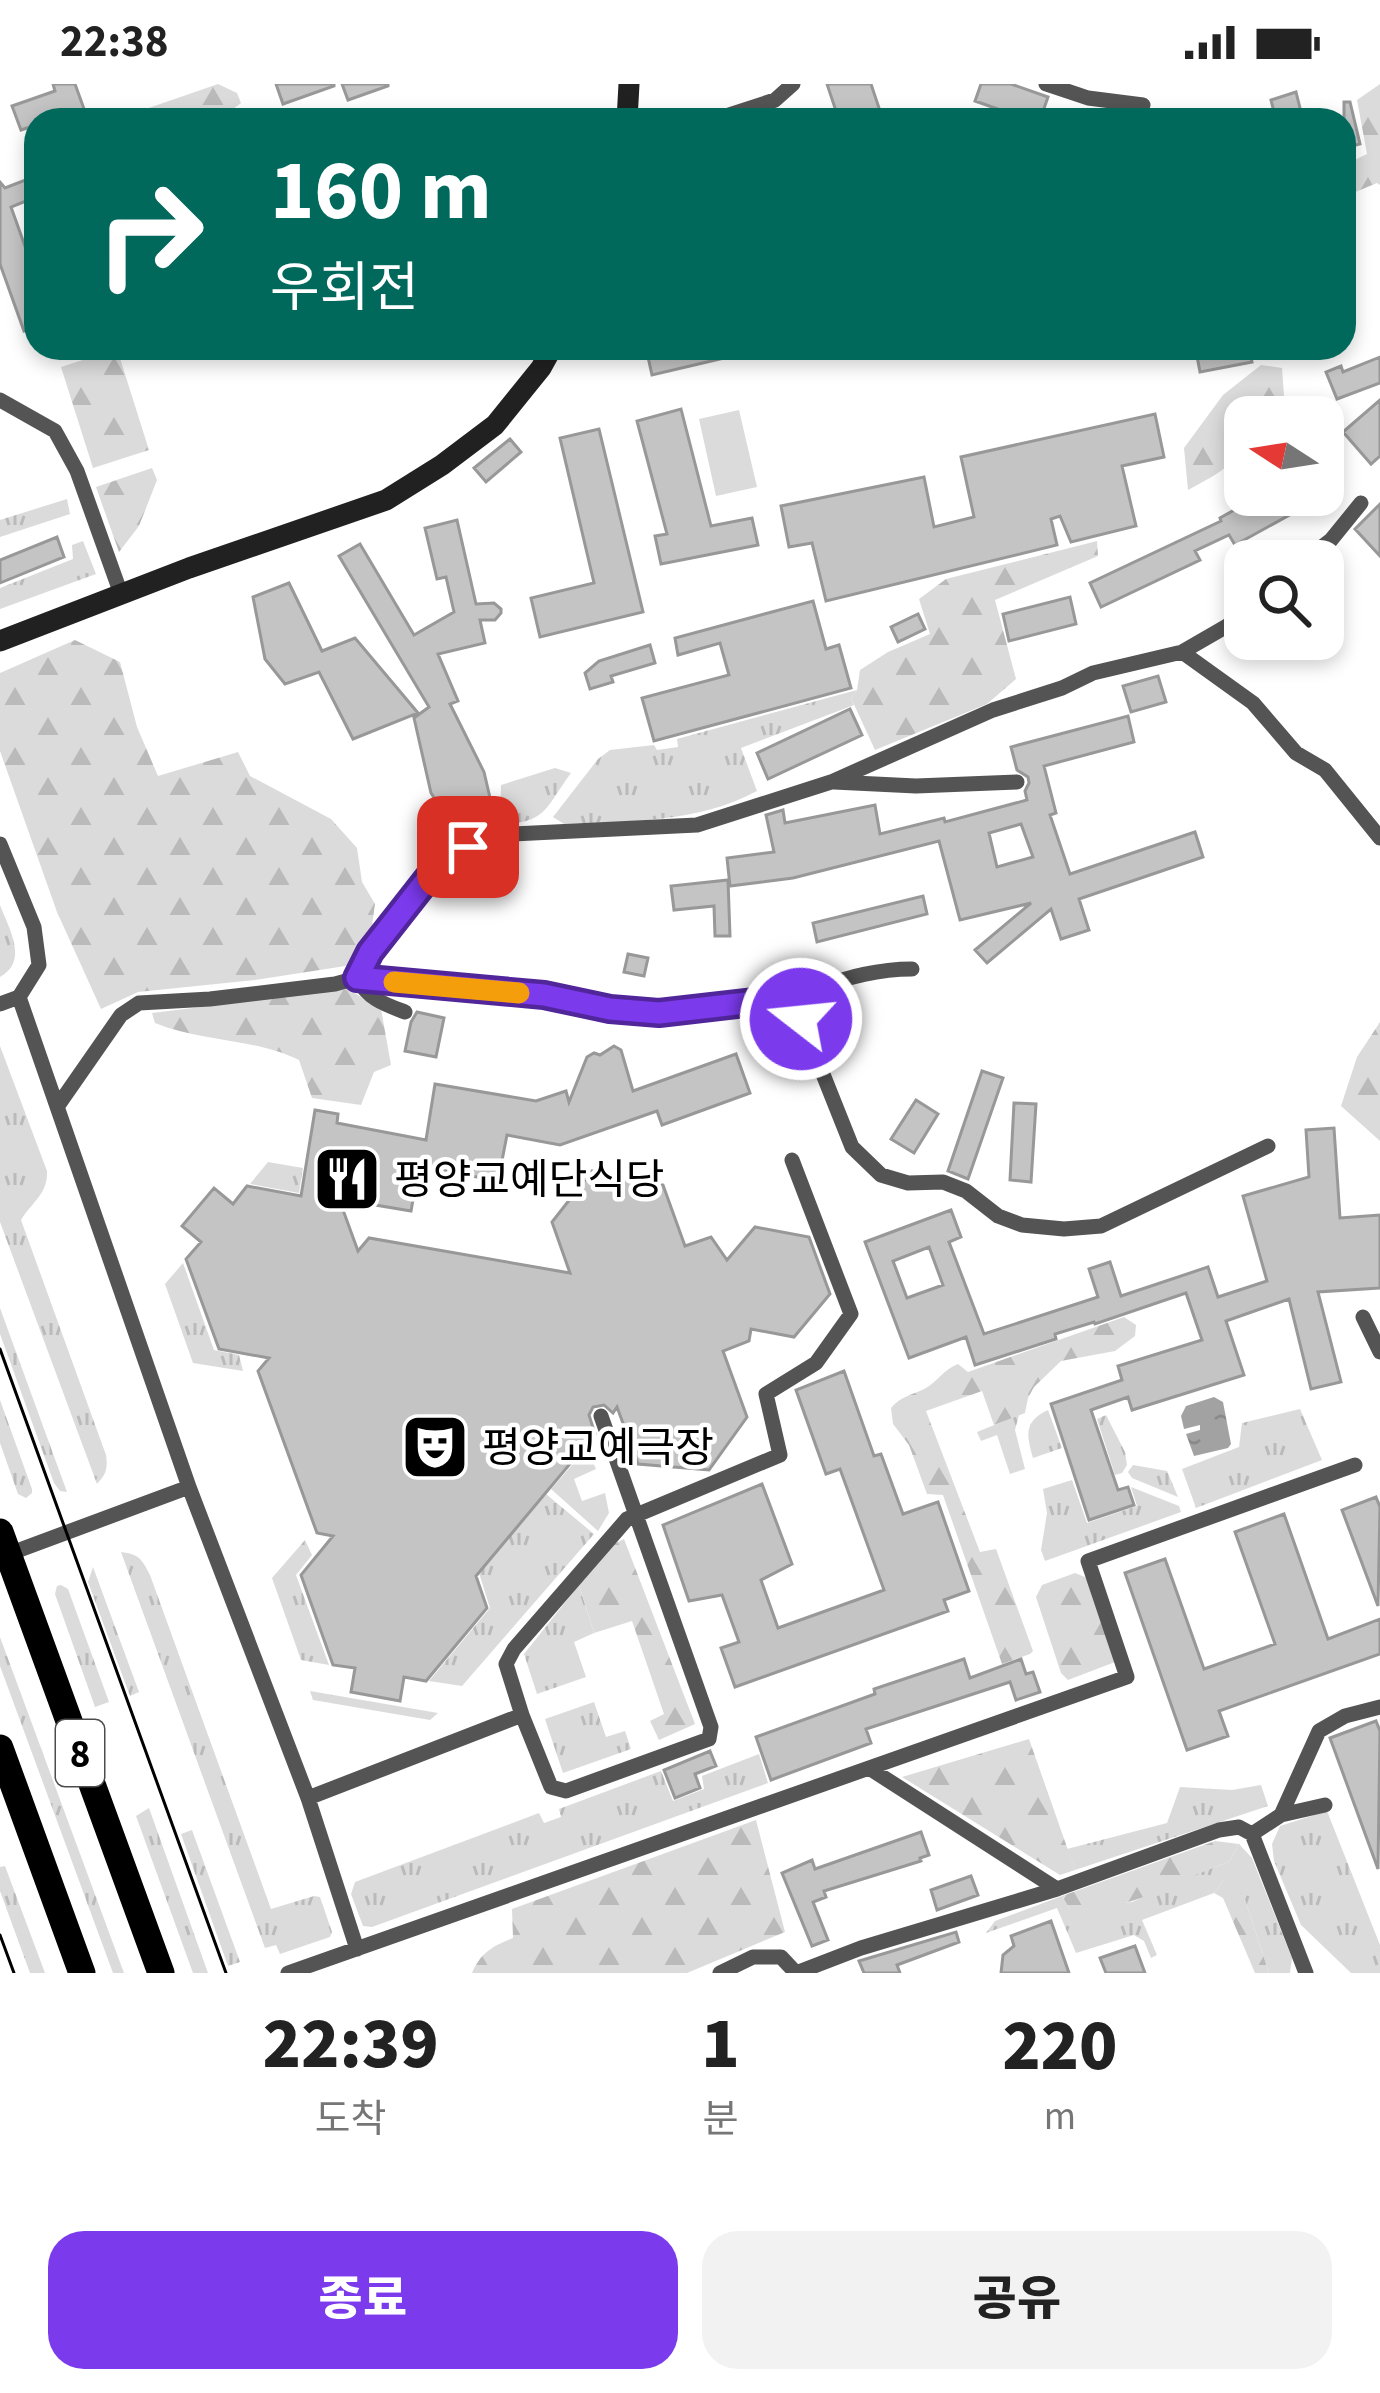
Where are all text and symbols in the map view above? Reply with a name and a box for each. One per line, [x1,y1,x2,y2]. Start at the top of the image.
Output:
text: 22:38 [60,10,169,74]
text: 160 m [270,132,492,252]
icon: right [72,156,228,312]
text: 우회전 [270,251,419,328]
north arrow [1224,396,1344,516]
map controls [1224,396,1344,660]
button: search [1224,540,1344,660]
pin [417,796,519,898]
icon: arrive [435,814,501,880]
position arrow [738,956,864,1082]
restaurant icon: 평양교예단식당 [312,1144,382,1214]
place label: 평양교예단식당 [394,1151,664,1211]
theatre icon: 평양교예극장 [400,1412,470,1482]
place label: 평양교예극장 [482,1419,714,1479]
road number: 8 [56,1720,104,1786]
text: 22:39 [263,1993,439,2096]
text: 1 [701,1993,740,2096]
text: 220 [1002,1995,1117,2098]
text: m [1044,2089,1076,2145]
text: 도착 [315,2092,386,2148]
text: 분 [702,2092,738,2148]
button: 종료 [48,2231,678,2369]
button: 공유 [702,2231,1332,2369]

